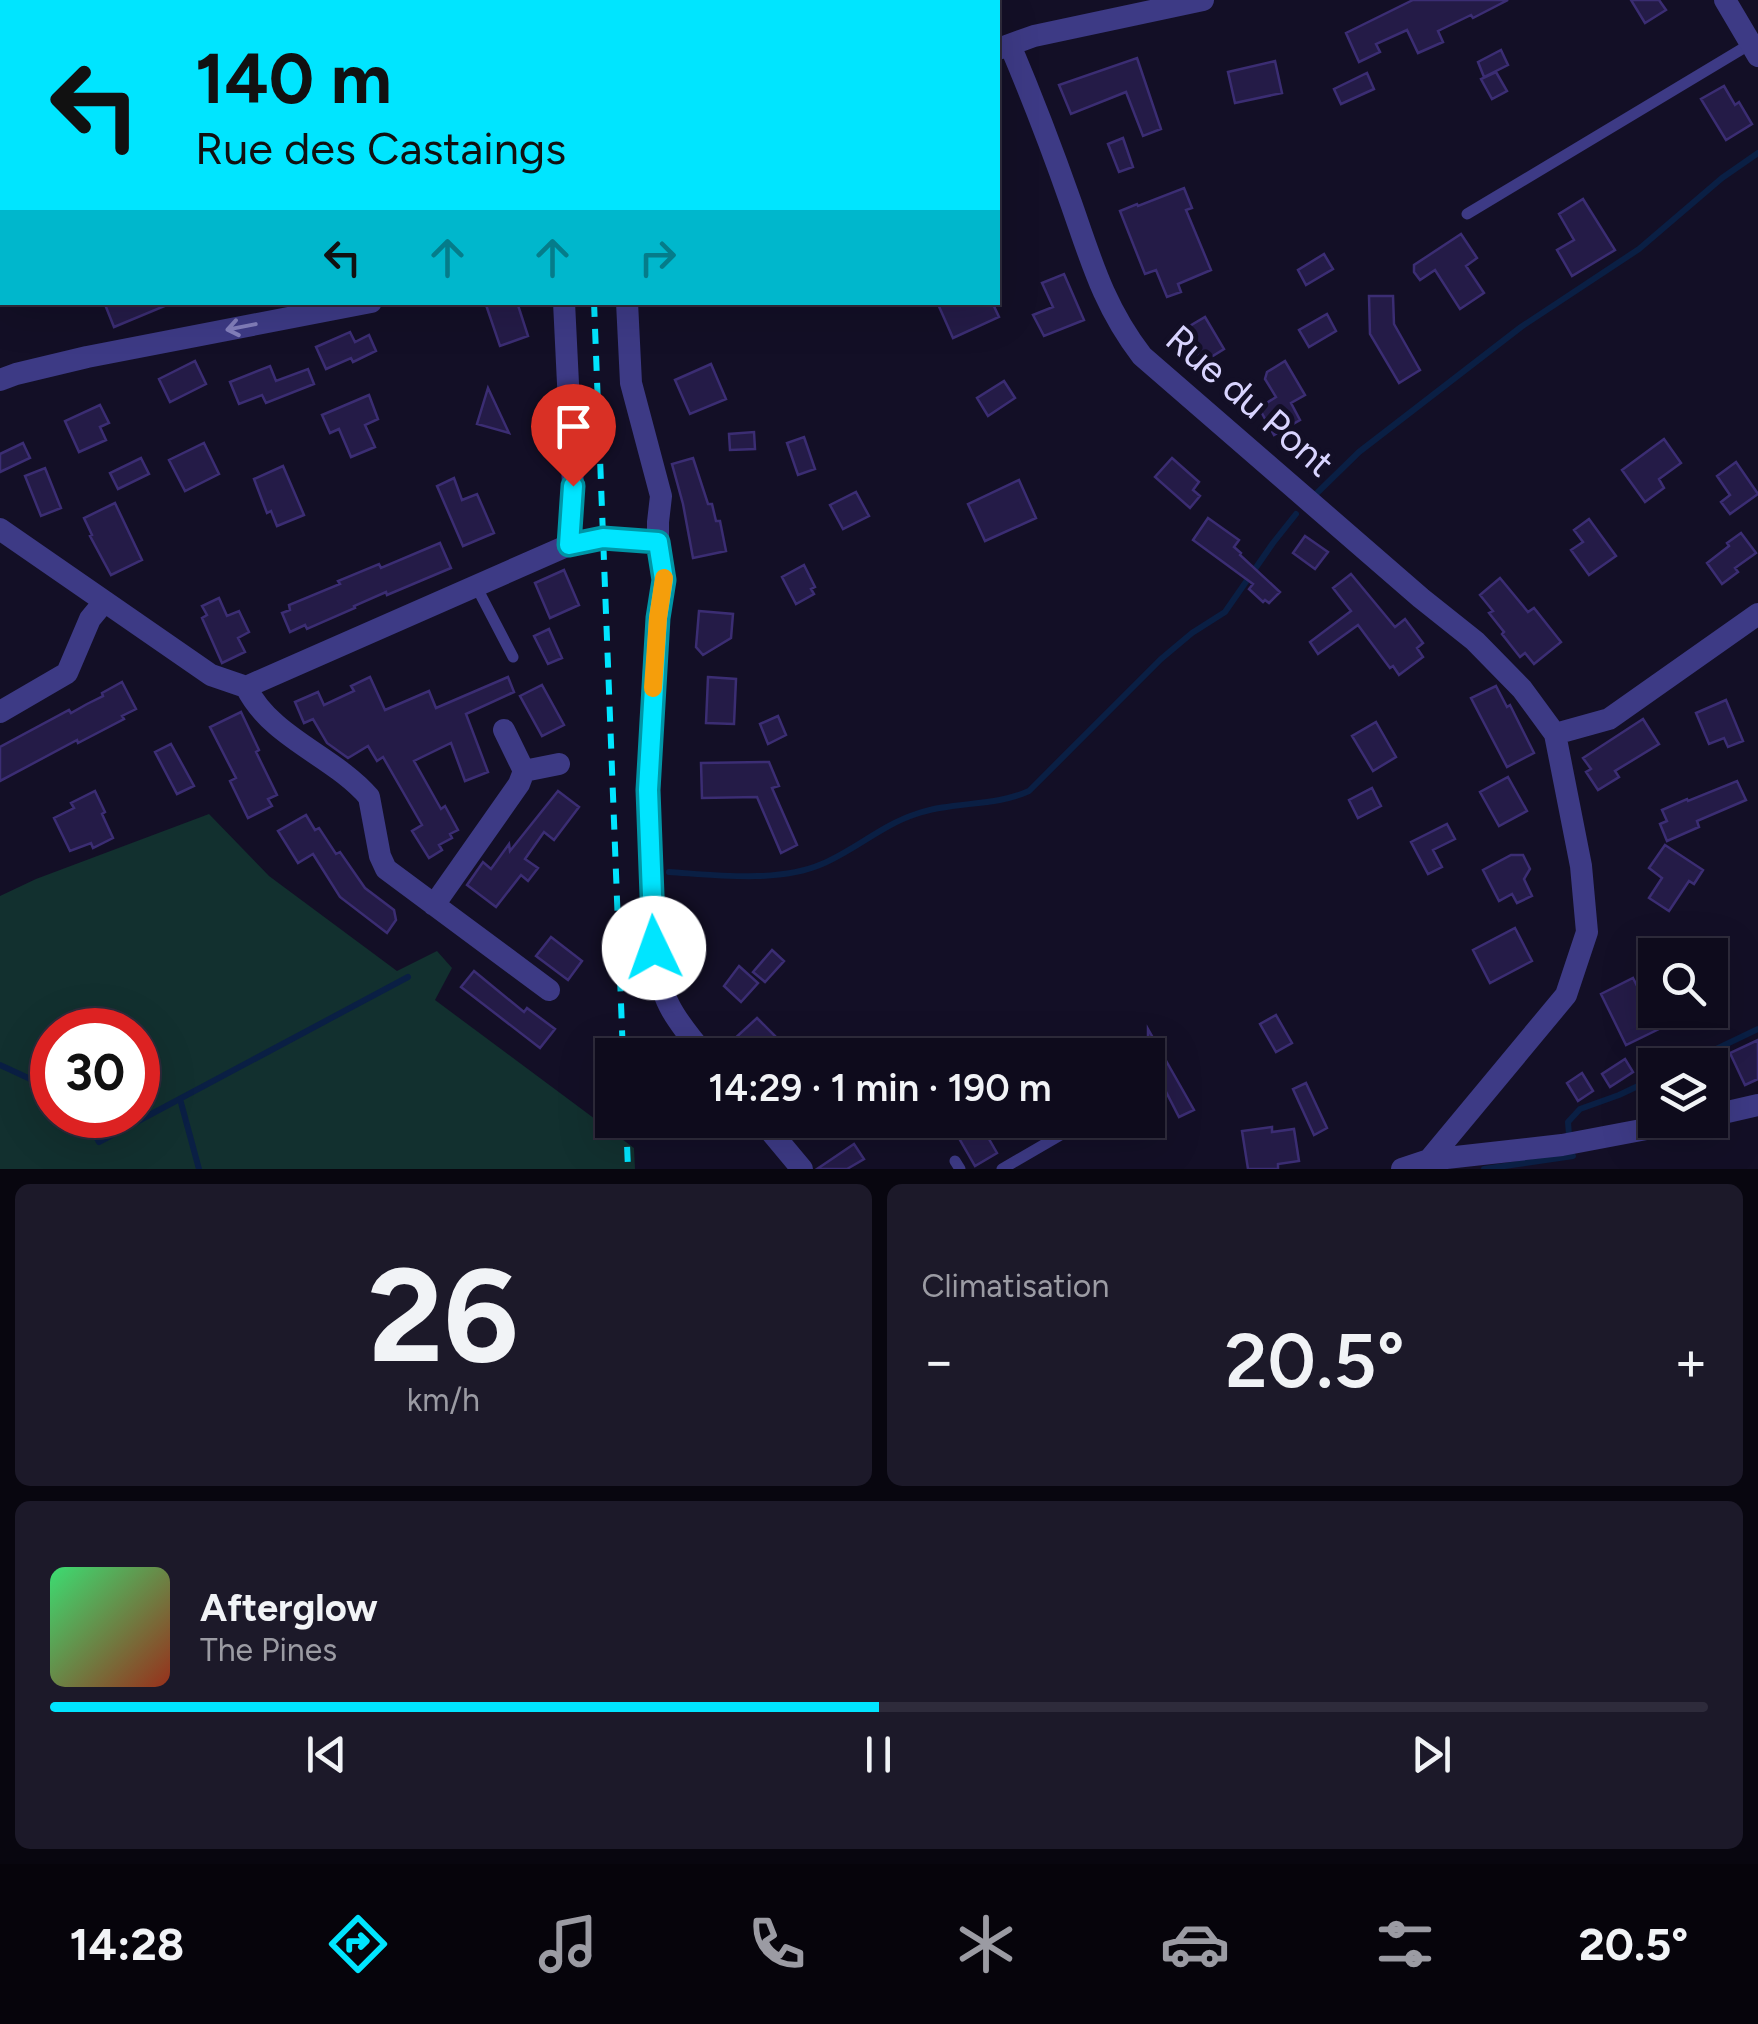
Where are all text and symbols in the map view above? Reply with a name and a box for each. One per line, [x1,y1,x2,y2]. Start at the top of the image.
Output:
text: 140 m [195,36,392,121]
icon: left [30,40,160,170]
text: Rue des Castaings [195,121,566,175]
icon: left [315,230,370,285]
icon: ahead [420,230,475,285]
icon: ahead [525,230,580,285]
icon: right [630,230,685,285]
street label: Rue du Pont [1157,316,1343,486]
one-way arrow [225,318,258,337]
pin [531,384,616,487]
icon: arrive [546,399,601,454]
position arrow [602,896,706,1000]
map controls [1638,938,1728,1138]
button: search [1638,938,1728,1028]
speed limit sign: 30 [30,1008,160,1138]
button: layers [1638,1048,1728,1138]
text: 14:29 · 1 min · 190 m [708,1065,1052,1111]
text: 26 [368,1238,519,1394]
text: Climatisation [922,1267,1109,1305]
text: 20.5° [1225,1316,1405,1406]
text: − [922,1328,956,1394]
text: + [1674,1328,1708,1394]
text: km/h [407,1381,480,1419]
text: Afterglow [200,1585,378,1631]
text: The Pines [200,1631,337,1669]
icon: previous [299,1727,354,1782]
icon: pause [851,1727,906,1782]
icon: next [1404,1727,1459,1782]
icon: directions [323,1909,393,1979]
icon: music [533,1909,603,1979]
icon: phone [742,1909,812,1979]
icon: climate [951,1909,1021,1979]
icon: car [1160,1909,1230,1979]
icon: filters [1370,1909,1440,1979]
text: 14:28 [70,1917,184,1971]
text: 20.5° [1579,1917,1688,1971]

